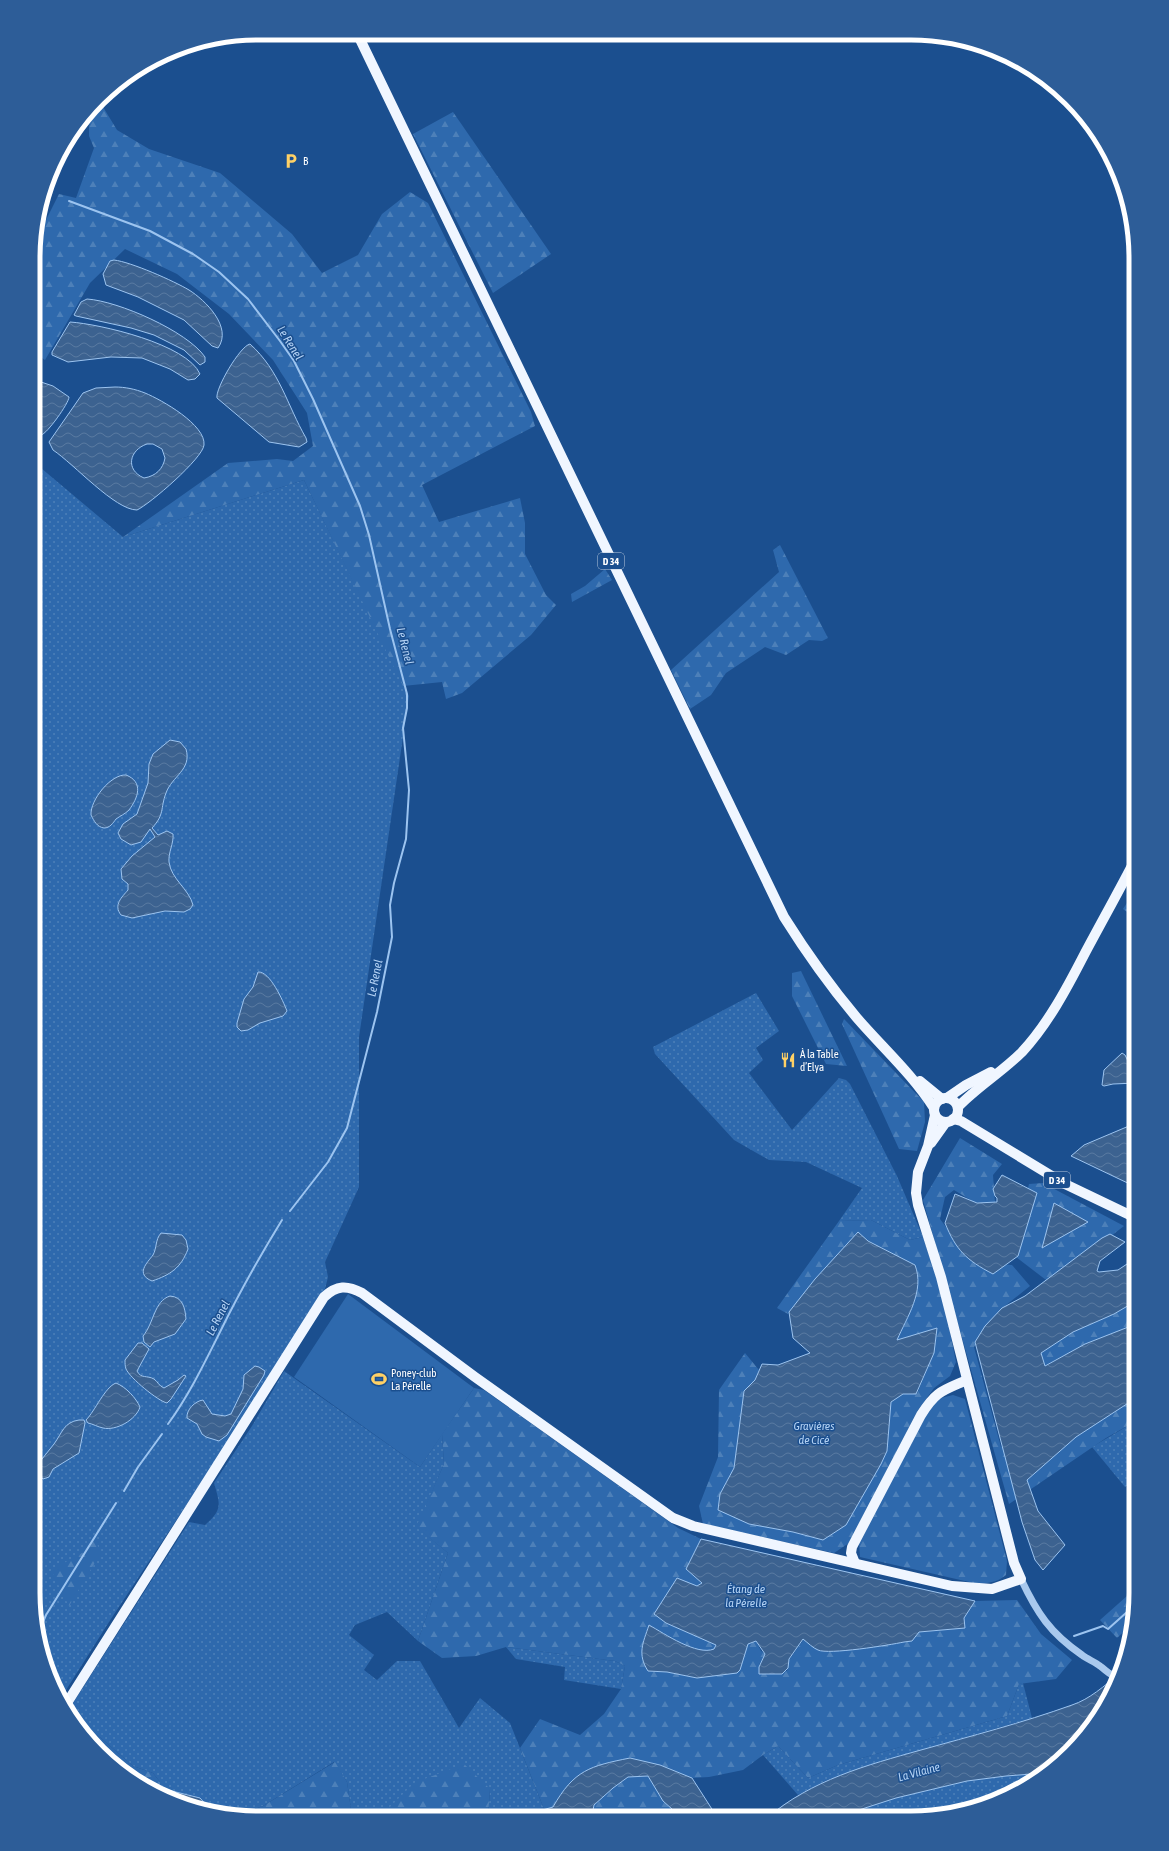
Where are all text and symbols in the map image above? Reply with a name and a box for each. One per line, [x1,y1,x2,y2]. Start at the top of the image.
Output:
parking icon: B [282,152,300,170]
place label: B [303,155,309,167]
water label: Le Renel [274,323,306,363]
road number: D 34 [598,553,624,569]
water label: Le Renel [394,626,416,666]
water label: Le Renel [365,958,385,998]
place label: À la Table d’Elya [800,1048,839,1073]
restaurant icon: À la Table d’Elya [779,1051,797,1069]
road number: D 34 [1044,1172,1070,1188]
water label: Le Renel [203,1298,233,1338]
place label: Poney-club La Pérelle [391,1367,436,1392]
sports icon: Poney-club La Pérelle [370,1370,388,1388]
water label: Gravières de Cicé [793,1419,835,1447]
water label: Étang de la Pérelle [725,1582,767,1610]
water label: La Vilaine [896,1760,942,1784]

